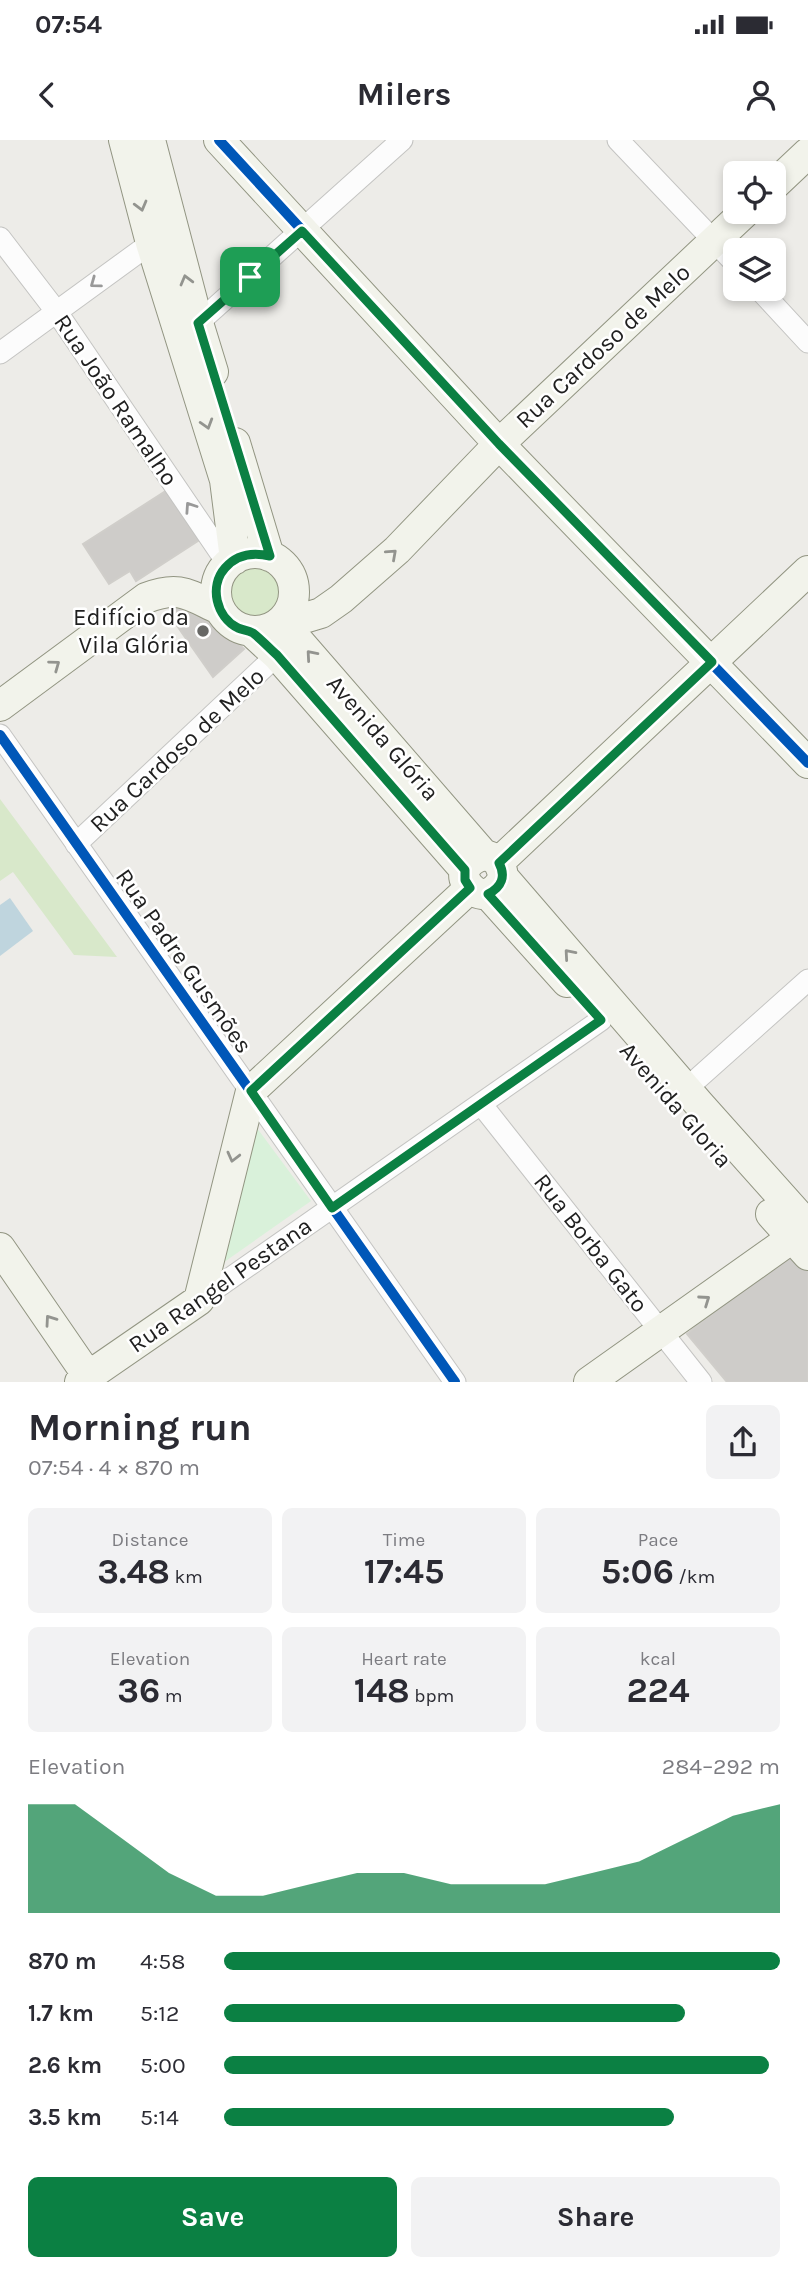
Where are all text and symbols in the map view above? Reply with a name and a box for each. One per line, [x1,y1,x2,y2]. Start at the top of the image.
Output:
text: 07:54 [35,9,102,40]
icon: back [28,76,66,114]
text: Milers [357,76,451,113]
icon: person [742,76,780,114]
map controls [723,161,786,301]
button: locate [723,161,786,224]
one-way arrow [133,200,147,212]
button: layers [723,238,786,301]
pin [220,247,280,307]
icon: arrive [231,258,269,296]
street label: Rua Cardoso de Melo [510,258,696,434]
one-way arrow [180,274,194,286]
one-way arrow [90,275,103,287]
street label: Rua João Ramalho [48,309,184,491]
one-way arrow [199,417,214,429]
one-way arrow [186,502,198,515]
one-way arrow [384,549,397,562]
place label: Edifício da Vila Glória [73,603,189,659]
marker: Edifício da Vila Glória [195,623,211,639]
one-way arrow [307,650,319,663]
one-way arrow [47,661,60,673]
street label: Rua Cardoso de Melo [84,662,270,838]
street label: Avenida Glória [321,670,445,806]
street label: Rua Padre Gusmões [110,863,258,1059]
one-way arrow [565,949,577,962]
street label: Avenida Gloria [614,1037,738,1173]
one-way arrow [227,1151,241,1163]
street label: Rua Borba Gato [528,1168,654,1318]
street label: Rua Rangel Pestana [123,1211,317,1359]
one-way arrow [697,1295,710,1308]
one-way arrow [46,1315,58,1328]
text: Morning run [28,1405,252,1450]
button: share [706,1405,780,1479]
text: 07:54 · 4 × 870 m [28,1454,200,1481]
text: Distance [112,1529,188,1551]
text: Time [383,1529,425,1551]
text: Pace [638,1529,678,1551]
text: 3.48 [97,1551,170,1592]
text: 17:45 [364,1551,444,1592]
text: 5:06 [601,1551,674,1592]
text: km [170,1566,203,1588]
text: /km [674,1566,715,1588]
text: Elevation [110,1648,190,1670]
text: Heart rate [361,1648,447,1670]
text: kcal [640,1648,676,1670]
text: 36 [117,1670,160,1711]
text: 148 [354,1670,410,1711]
text: 224 [626,1670,690,1711]
text: m [160,1685,183,1707]
text: bpm [410,1685,454,1707]
text: Elevation [28,1753,125,1780]
text: 284–292 m [662,1753,780,1780]
text: 870 m [28,1948,97,1975]
text: 4:58 [140,1948,185,1975]
text: 1.7 km [28,2000,94,2027]
text: 5:12 [140,2000,179,2027]
text: 2.6 km [28,2052,102,2079]
text: 5:00 [140,2052,186,2079]
text: 3.5 km [28,2104,102,2131]
text: 5:14 [140,2104,179,2131]
button: Save [28,2177,397,2257]
button: Share [411,2177,780,2257]

